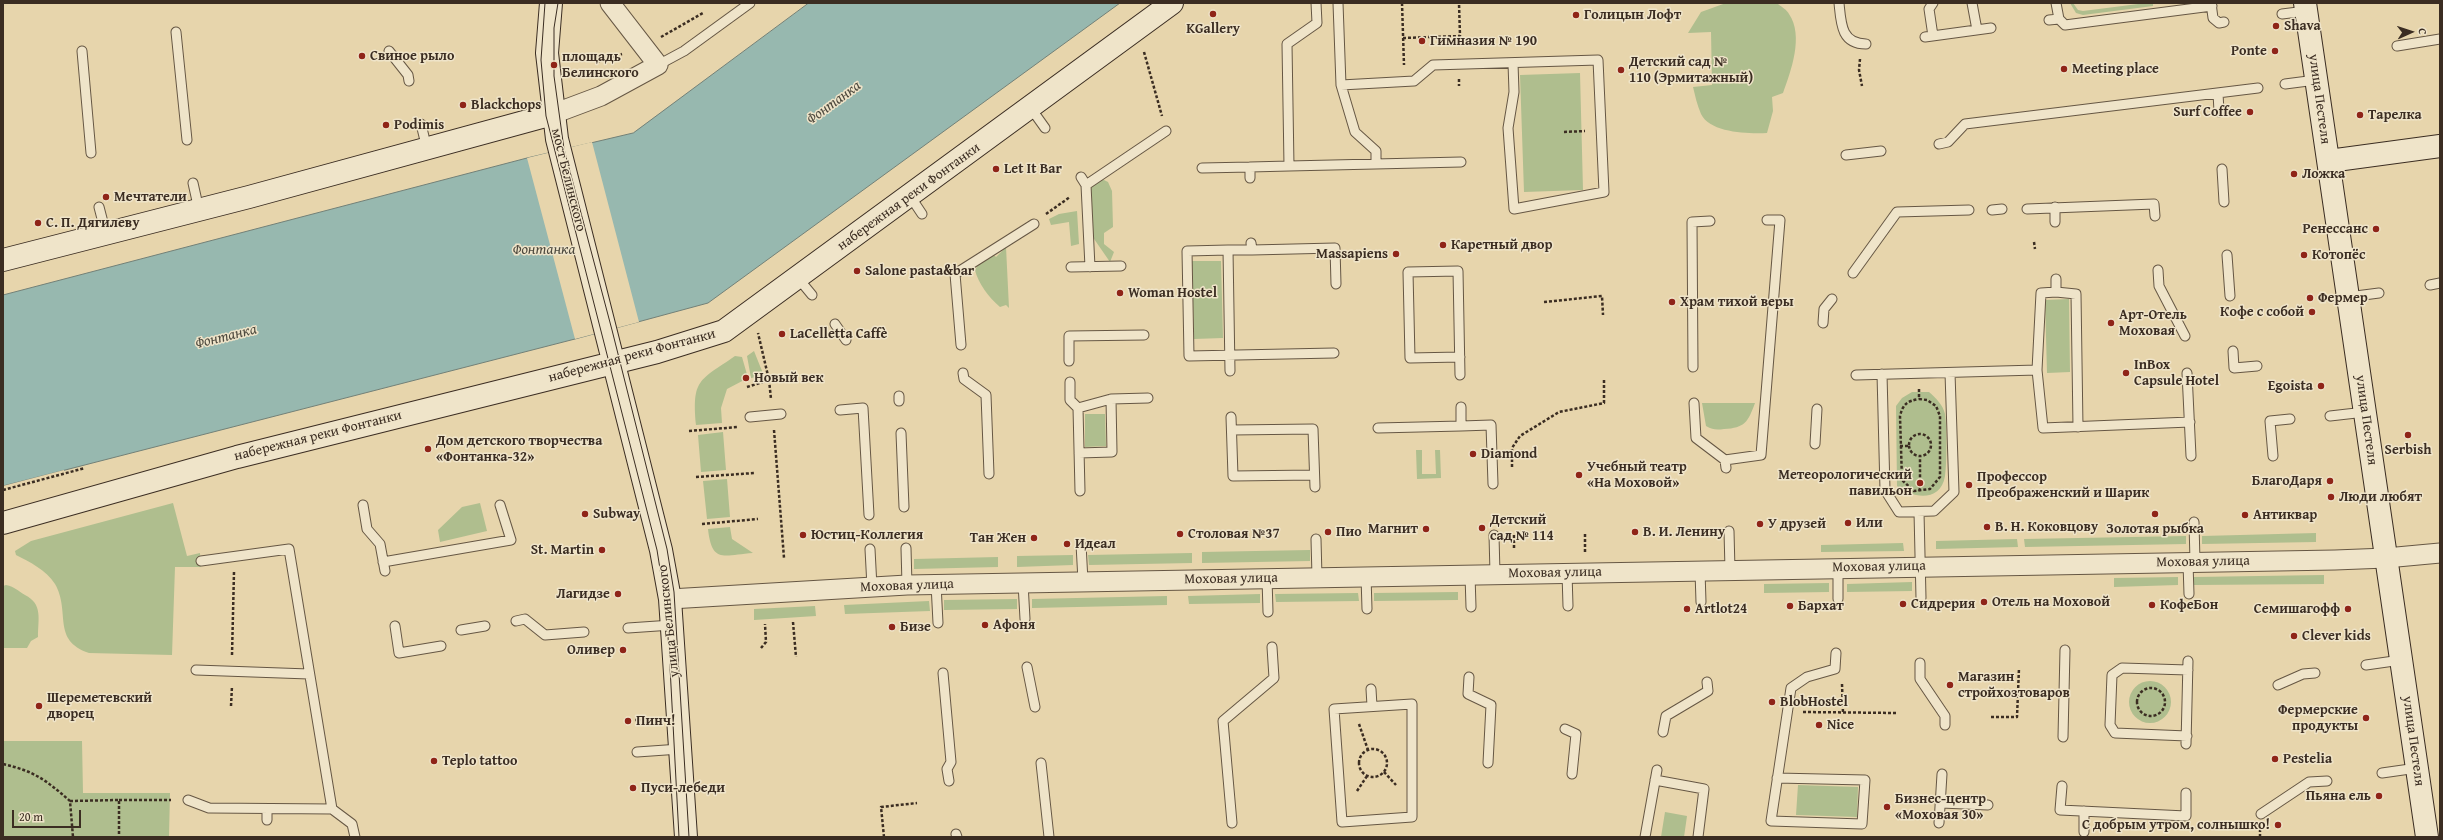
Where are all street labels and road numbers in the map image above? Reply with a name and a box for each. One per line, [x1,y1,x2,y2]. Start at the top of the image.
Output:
street label: улица Пестеля [2304,53,2334,145]
street label: мост Белинского [547,127,589,233]
street label: набережная реки Фонтанки [834,140,984,254]
street label: набережная реки Фонтанки [547,326,717,386]
street label: улица Пестеля [2351,374,2381,466]
street label: набережная реки Фонтанки [232,407,404,465]
street label: Моховая улица [2156,553,2250,571]
street label: Моховая улица [1832,558,1926,576]
street label: улица Белинского [655,564,683,678]
street label: Моховая улица [1508,564,1602,582]
street label: Моховая улица [1184,570,1278,588]
street label: Моховая улица [860,576,954,596]
street label: улица Пестеля [2398,695,2428,787]

